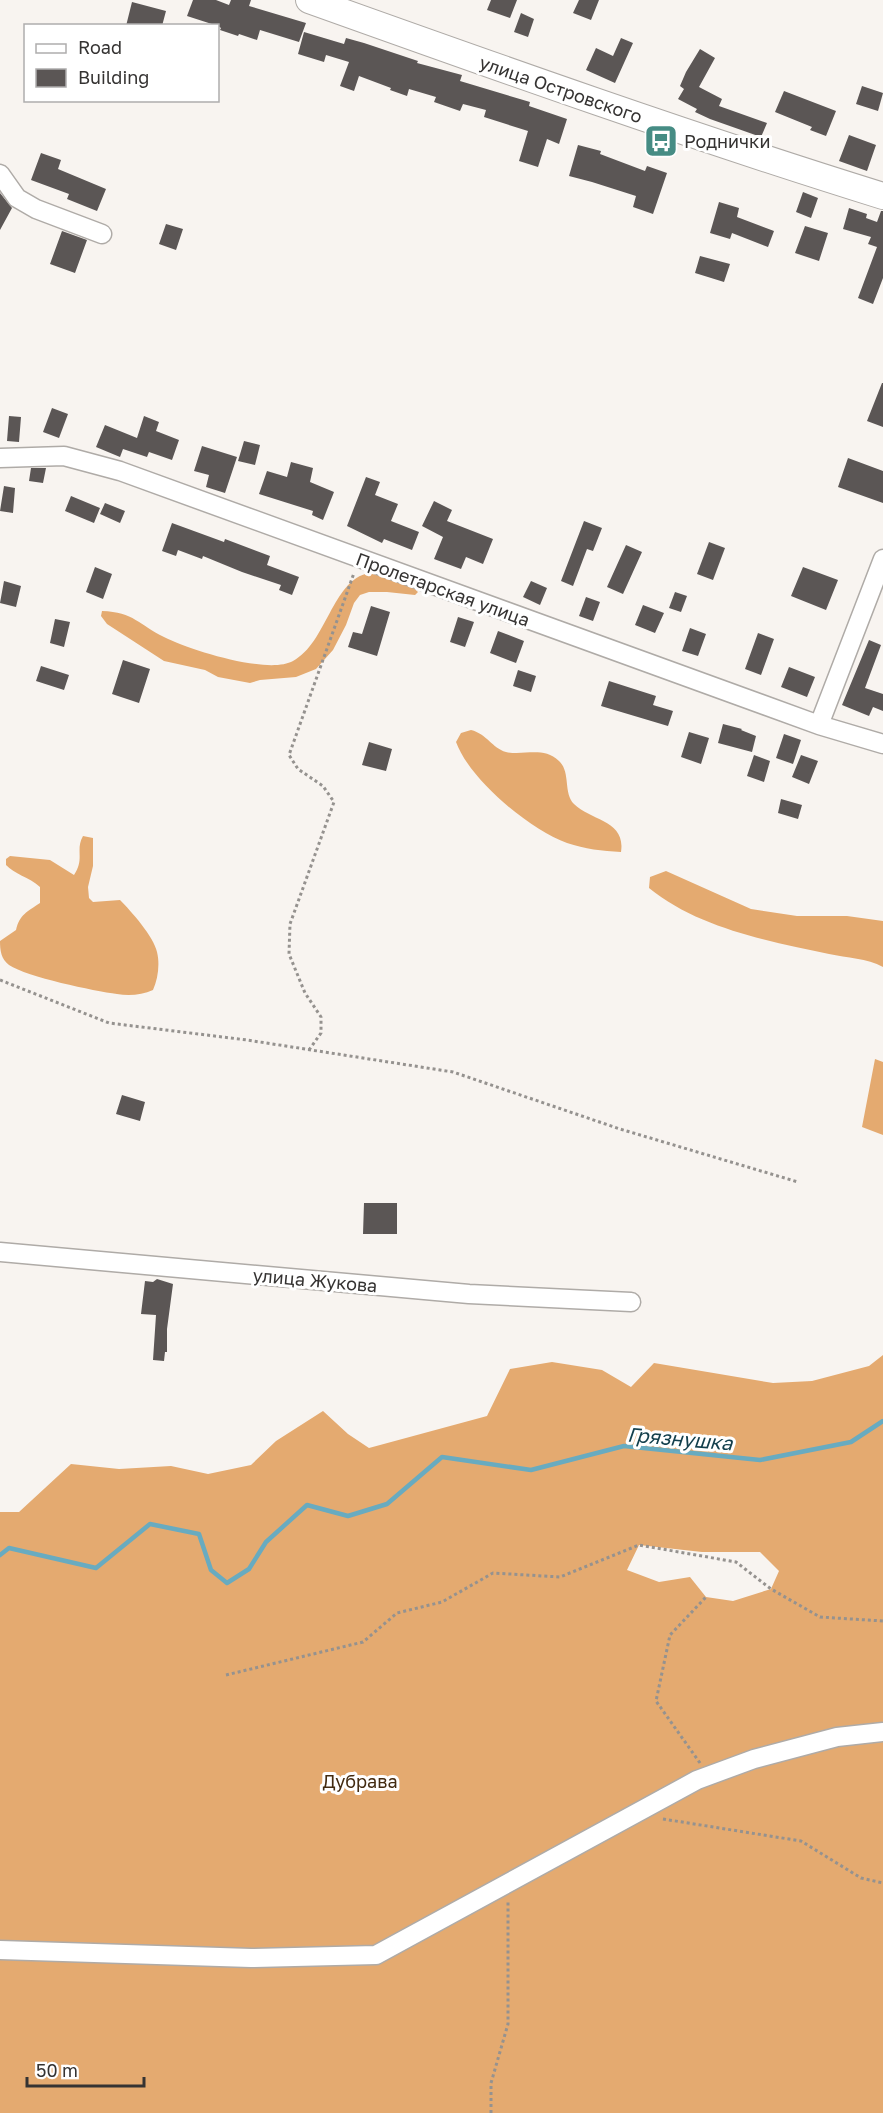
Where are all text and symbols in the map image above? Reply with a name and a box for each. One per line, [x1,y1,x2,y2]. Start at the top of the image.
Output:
legend [24,24,219,102]
text: Road [78,36,122,58]
street label: улица Островского [477,51,645,127]
text: Building [78,66,149,88]
bus stop icon: Роднички [643,123,679,159]
place label: Роднички [684,130,770,152]
street label: Пролетарская улица [353,547,533,631]
street label: улица Жукова [252,1264,378,1296]
water label: Грязнушка [626,1421,734,1456]
park label: Дубрава [322,1770,398,1792]
scale bar [27,2050,144,2088]
text: 50 m [36,2059,78,2081]

